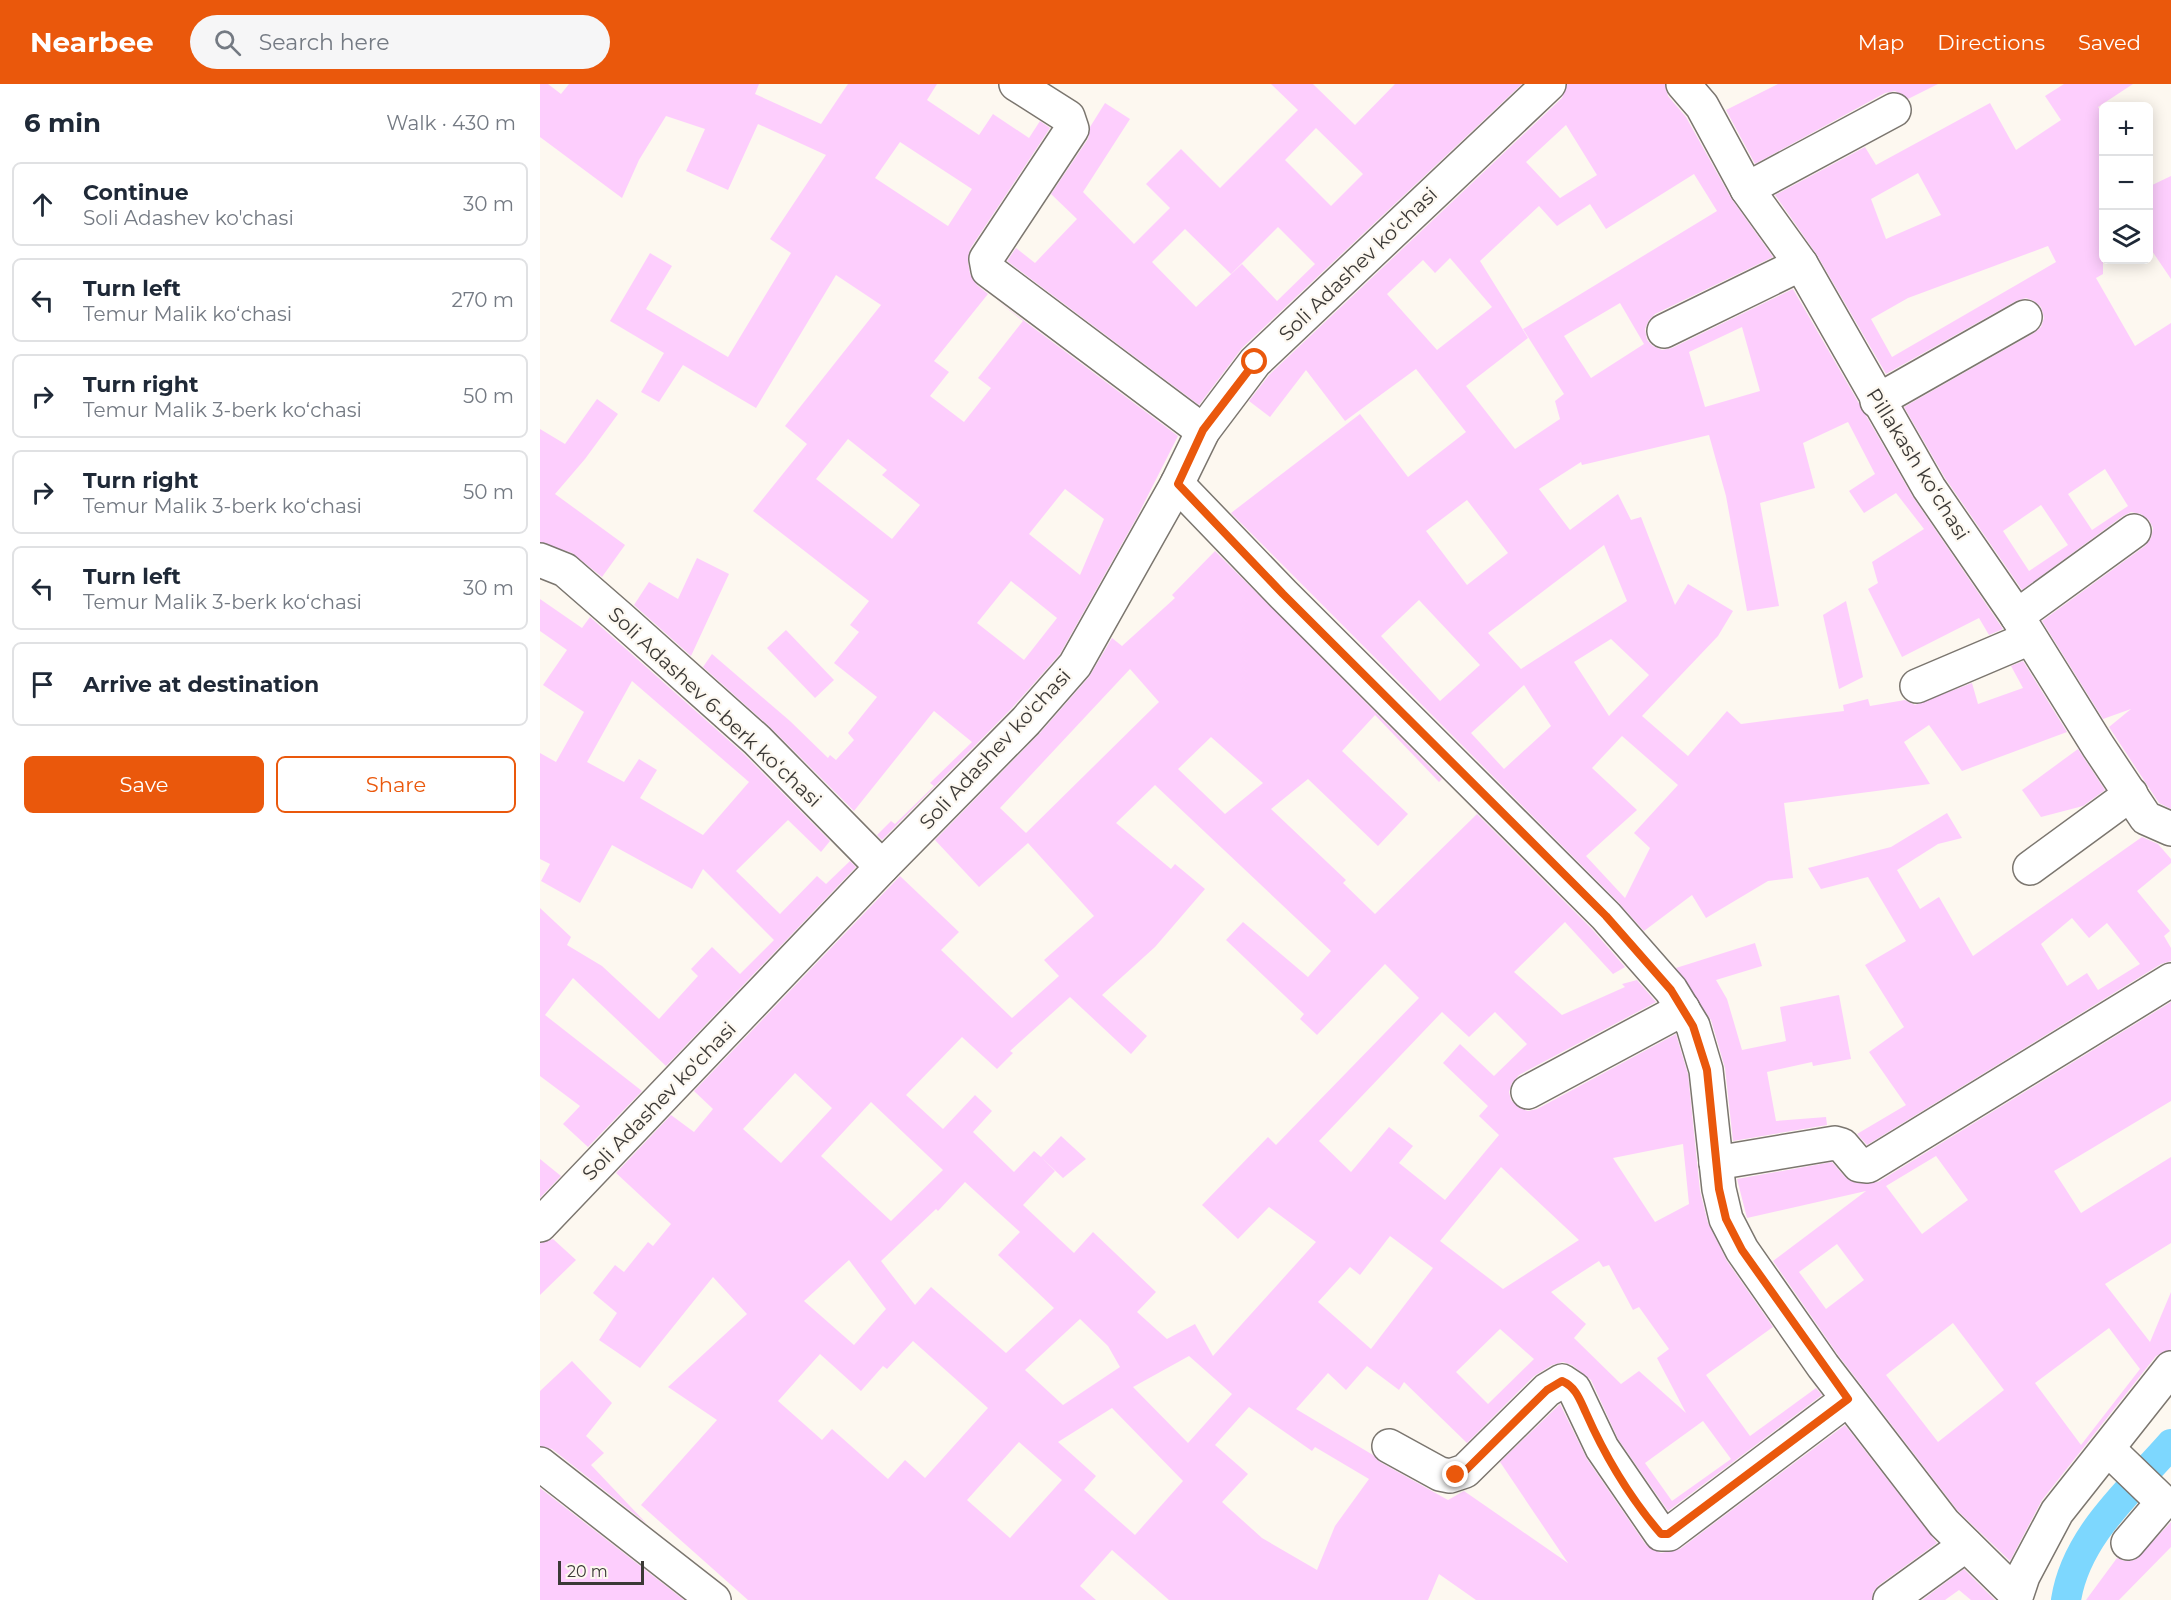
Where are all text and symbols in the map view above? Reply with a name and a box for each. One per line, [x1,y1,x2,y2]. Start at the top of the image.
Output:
search box [190,15,610,69]
text: Nearbee [30,25,154,59]
icon: search [211,26,244,59]
text: Search here [259,29,390,56]
text: Map [1858,30,1904,55]
text: Directions [1937,30,2045,55]
text: Saved [2078,30,2141,55]
map controls [2099,102,2153,264]
button: + [2099,102,2153,156]
text: 6 min [24,107,101,139]
text: Walk · 430 m [386,111,516,135]
button: − [2099,156,2153,210]
text: Continue [83,179,189,206]
street label: Soli Adashev ko'chasi [1274,182,1442,346]
icon: ahead [26,188,59,221]
text: 30 m [463,192,514,216]
text: Soli Adashev ko'chasi [83,206,294,230]
button: layers [2099,210,2153,264]
text: Turn left [83,275,181,302]
icon: left [26,284,59,317]
text: 270 m [452,288,514,312]
text: Temur Malik koʻchasi [83,302,292,326]
route start [1241,348,1267,374]
text: Turn right [83,371,198,398]
icon: right [26,380,59,413]
text: 50 m [463,384,514,408]
street label: Pillakash koʻchasi [1862,384,1974,544]
text: Temur Malik 3-berk koʻchasi [83,398,362,422]
text: Turn right [83,467,198,494]
icon: right [26,476,59,509]
text: 50 m [463,480,514,504]
text: Temur Malik 3-berk koʻchasi [83,494,362,518]
text: Turn left [83,563,181,590]
icon: left [26,572,59,605]
text: 30 m [463,576,514,600]
text: Temur Malik 3-berk koʻchasi [83,590,362,614]
street label: Soli Adashev 6-berk koʻchasi [604,602,826,812]
street label: Soli Adashev ko'chasi [914,664,1076,834]
icon: arrive [26,668,59,701]
text: Arrive at destination [83,671,319,698]
button: Save [24,756,264,813]
button: Share [276,756,516,813]
street label: Soli Adashev ko'chasi [577,1017,741,1185]
route end [1442,1461,1468,1487]
scale bar [558,1558,644,1586]
text: 20 m [567,1562,608,1581]

